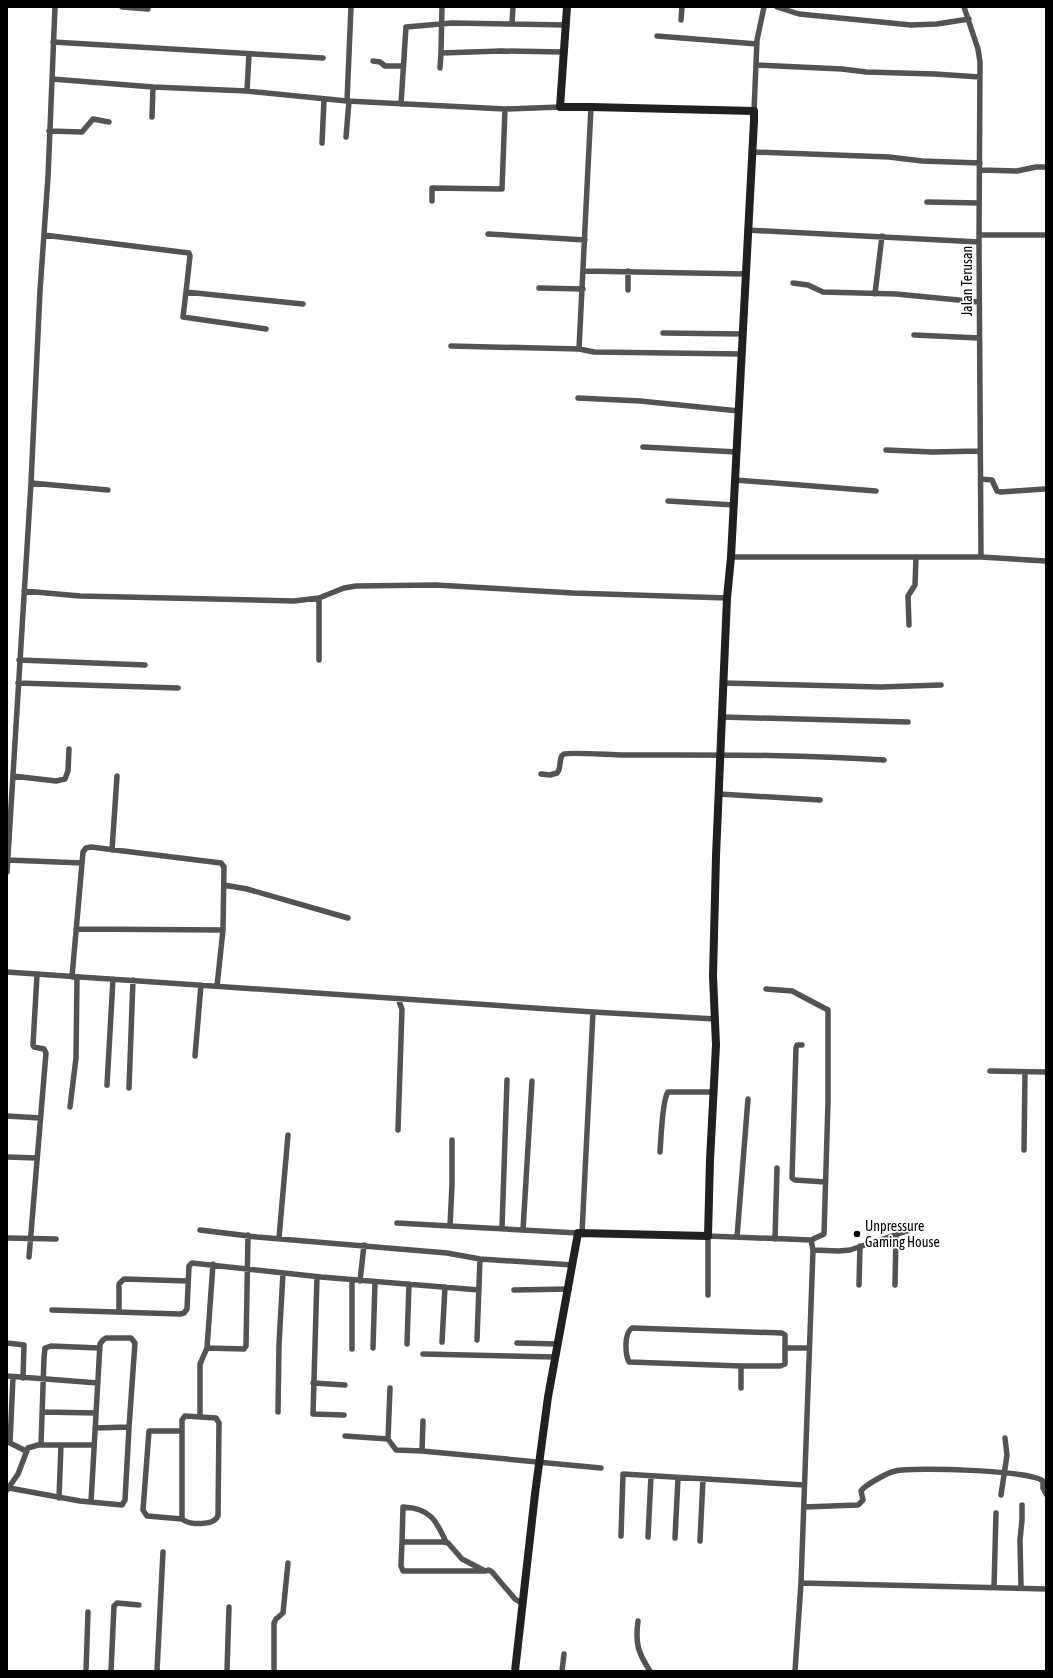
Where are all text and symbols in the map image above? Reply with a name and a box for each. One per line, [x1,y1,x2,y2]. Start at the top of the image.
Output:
street label: Jalan Terusan [959,246,975,316]
place label: Unpressure Gaming House [865,1218,940,1250]
marker: Unpressure Gaming House [852,1229,862,1239]

